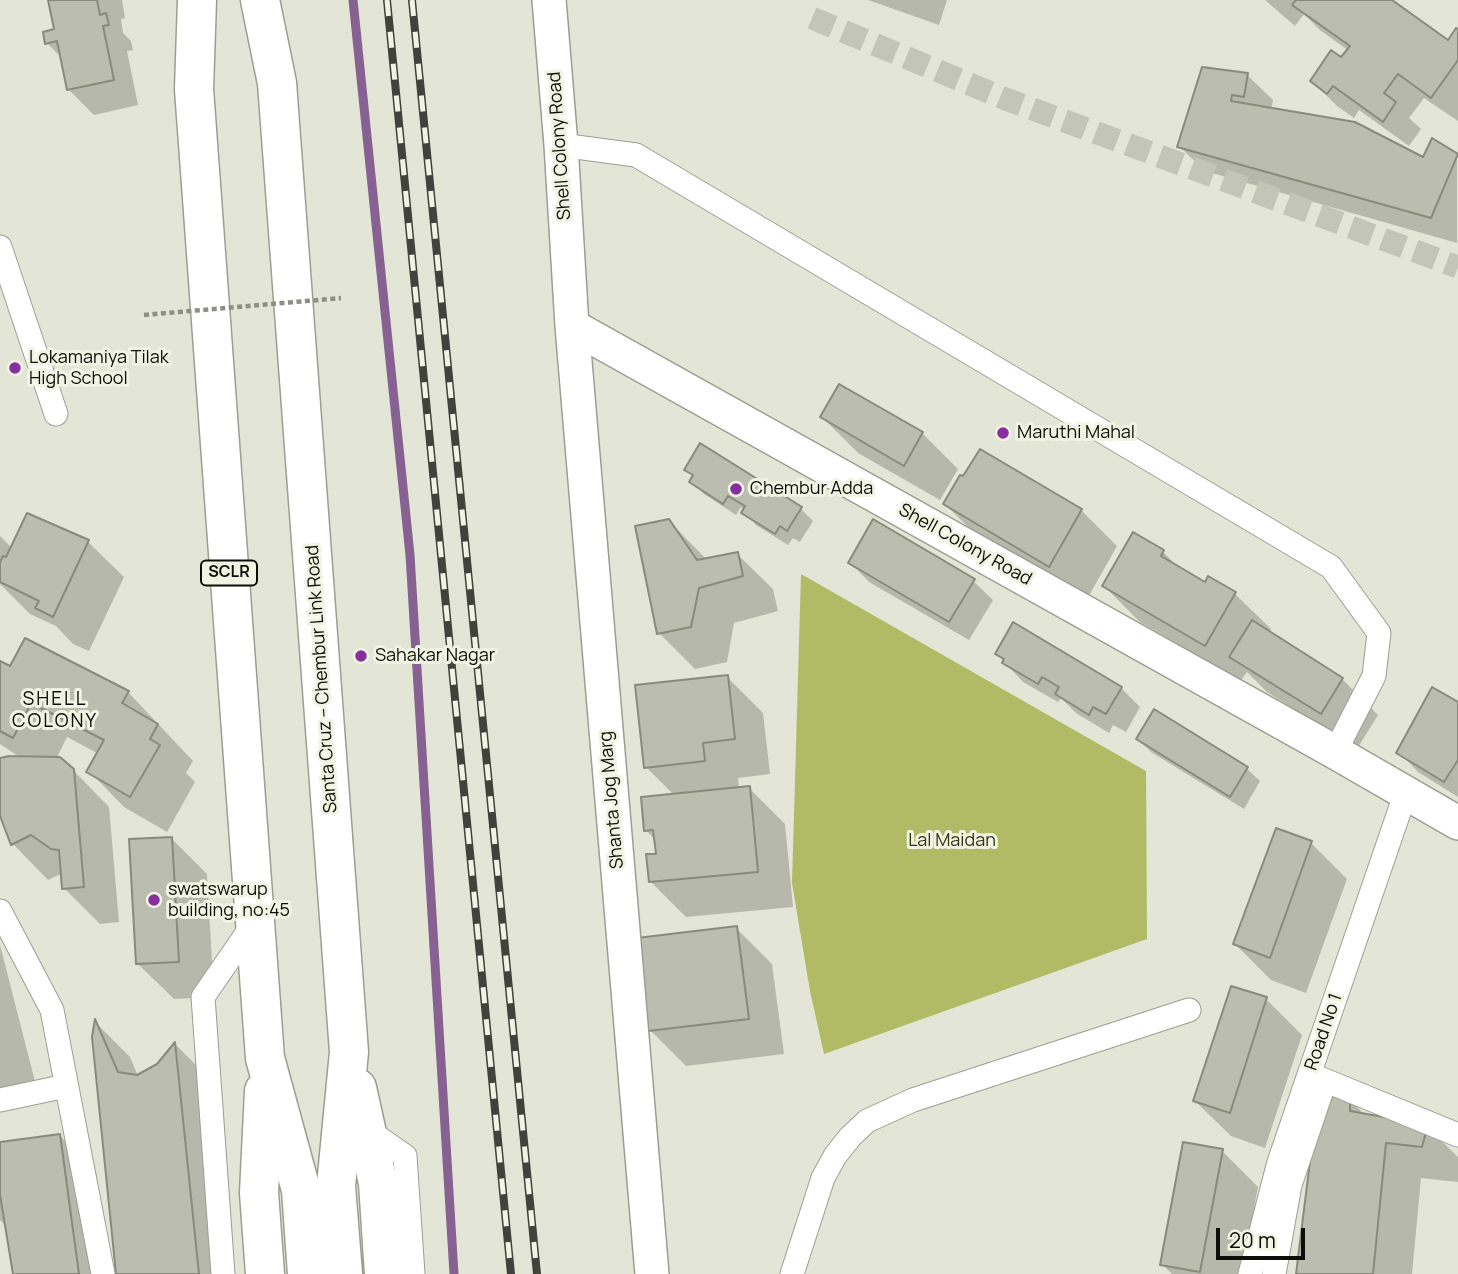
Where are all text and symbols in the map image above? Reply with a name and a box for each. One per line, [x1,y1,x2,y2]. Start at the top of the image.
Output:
street label: Shell Colony Road [544,71,576,221]
place label: Lokamaniya Tilak High School [29,347,169,390]
marker: Lokamaniya Tilak High School [7,360,23,376]
place label: Maruthi Mahal [1017,422,1135,444]
marker: Maruthi Mahal [995,425,1011,441]
place label: Chembur Adda [750,478,873,500]
marker: Chembur Adda [728,481,744,497]
street label: Shell Colony Road [895,499,1035,591]
street label: Santa Cruz – Chembur Link Road [302,544,342,814]
road number: SCLR [201,560,257,586]
place label: Sahakar Nagar [375,645,495,667]
marker: Sahakar Nagar [353,648,369,664]
district label: SHELL COLONY [13,689,97,733]
street label: Shanta Jog Marg [595,730,629,870]
park label: Lal Maidan [908,830,996,852]
place label: swatswarup building, no:45 [168,879,290,922]
marker: swatswarup building, no:45 [146,892,162,908]
street label: Road No 1 [1301,991,1347,1073]
scale bar [1220,1214,1309,1258]
text: 20 m [1229,1226,1276,1254]

